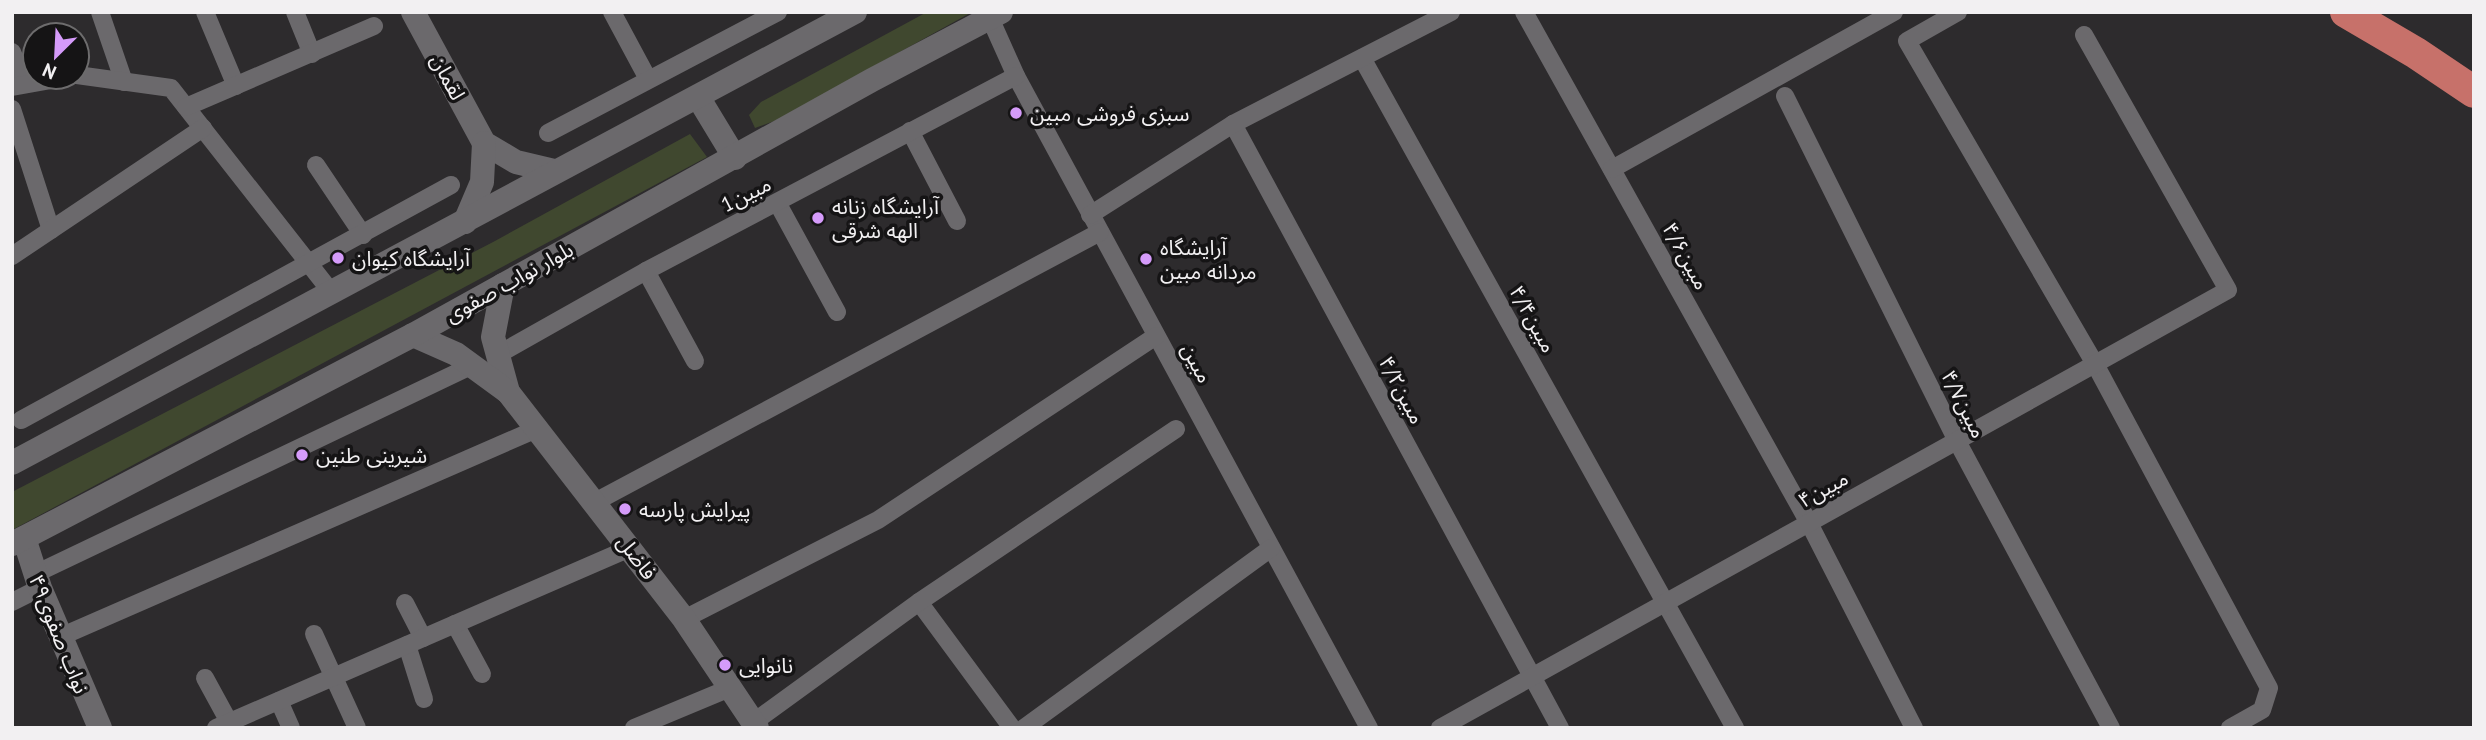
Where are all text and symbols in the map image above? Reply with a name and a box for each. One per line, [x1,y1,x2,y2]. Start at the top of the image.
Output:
north arrow [21,21,91,91]
street label: لقمان [425,49,471,105]
text: N [39,58,60,85]
place label: سبزی فروشی مبین [1030,100,1190,127]
marker: سبزی فروشی مبین [1008,105,1024,121]
street label: 1مبین [716,170,776,218]
place label: آرایشگاه زنانه الهه شرقی [832,193,940,244]
marker: آرایشگاه زنانه الهه شرقی [810,210,826,226]
street label: ۴/۶مبین [1657,218,1715,294]
place label: آرایشگاه مردانه مبین [1160,234,1257,285]
street label: بلوار نواب صفوی [440,236,578,328]
place label: آرایشگاه کیوان [352,245,471,272]
marker: آرایشگاه کیوان [330,250,346,266]
marker: آرایشگاه مردانه مبین [1138,251,1154,267]
street label: ۴/۴مبین [1504,281,1562,357]
street label: مبین [1175,338,1219,388]
street label: ۴/۲مبین [1373,351,1431,429]
street label: ۴/۷مبین [1935,365,1993,443]
place label: شیرینی طنین [316,442,427,469]
marker: شیرینی طنین [294,447,310,463]
street label: ۴مبین [1793,464,1853,514]
place label: پیرایش پارسه [639,496,751,523]
marker: پیرایش پارسه [617,501,633,517]
street label: فاضل [611,529,663,585]
street label: ۴۹نواب صفوی [23,570,95,698]
place label: نانوایی [739,652,793,679]
marker: نانوایی [717,657,733,673]

